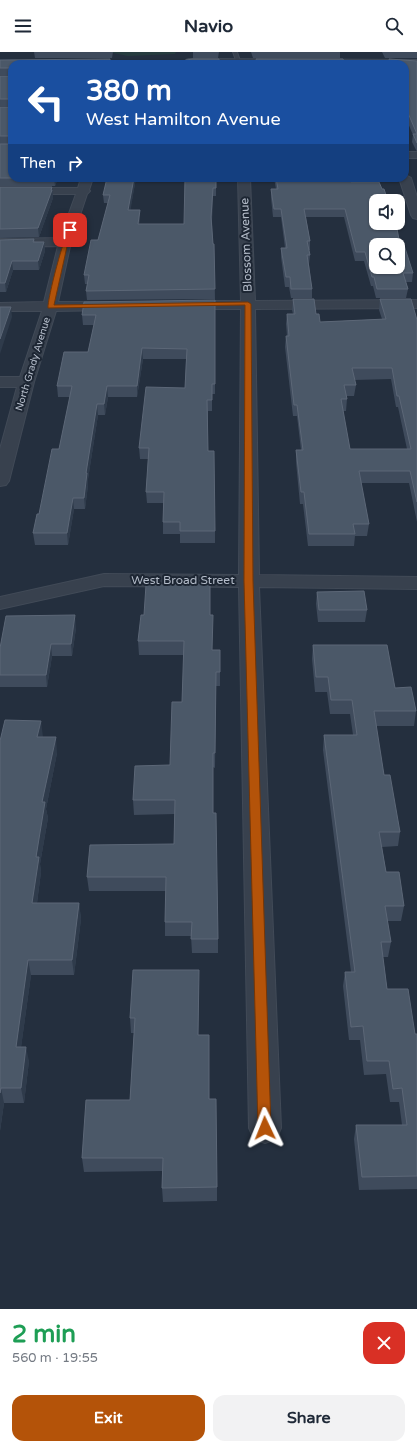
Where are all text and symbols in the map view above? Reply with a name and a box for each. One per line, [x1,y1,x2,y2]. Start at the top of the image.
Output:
icon: menu [12,15,34,37]
text: Navio [184,15,233,37]
icon: search [383,15,405,37]
text: 380 m [86,74,172,108]
icon: left [20,76,72,128]
text: West Hamilton Avenue [86,108,281,130]
icon: right [64,152,86,174]
text: Then [20,154,56,172]
map controls [369,194,405,274]
button: sound [369,194,405,230]
street label: Blossom Avenue [237,197,255,292]
pin [53,213,87,247]
icon: arrive [59,219,81,241]
button: search [369,238,405,274]
street label: North Grady Avenue [13,315,53,412]
street label: West Broad Street [131,573,235,587]
position arrow [244,1107,286,1149]
text: 2 min [12,1320,76,1349]
button: close [363,1322,405,1364]
text: 560 m · 19:55 [12,1350,98,1366]
button: Exit [12,1395,205,1441]
button: Share [213,1395,405,1441]

